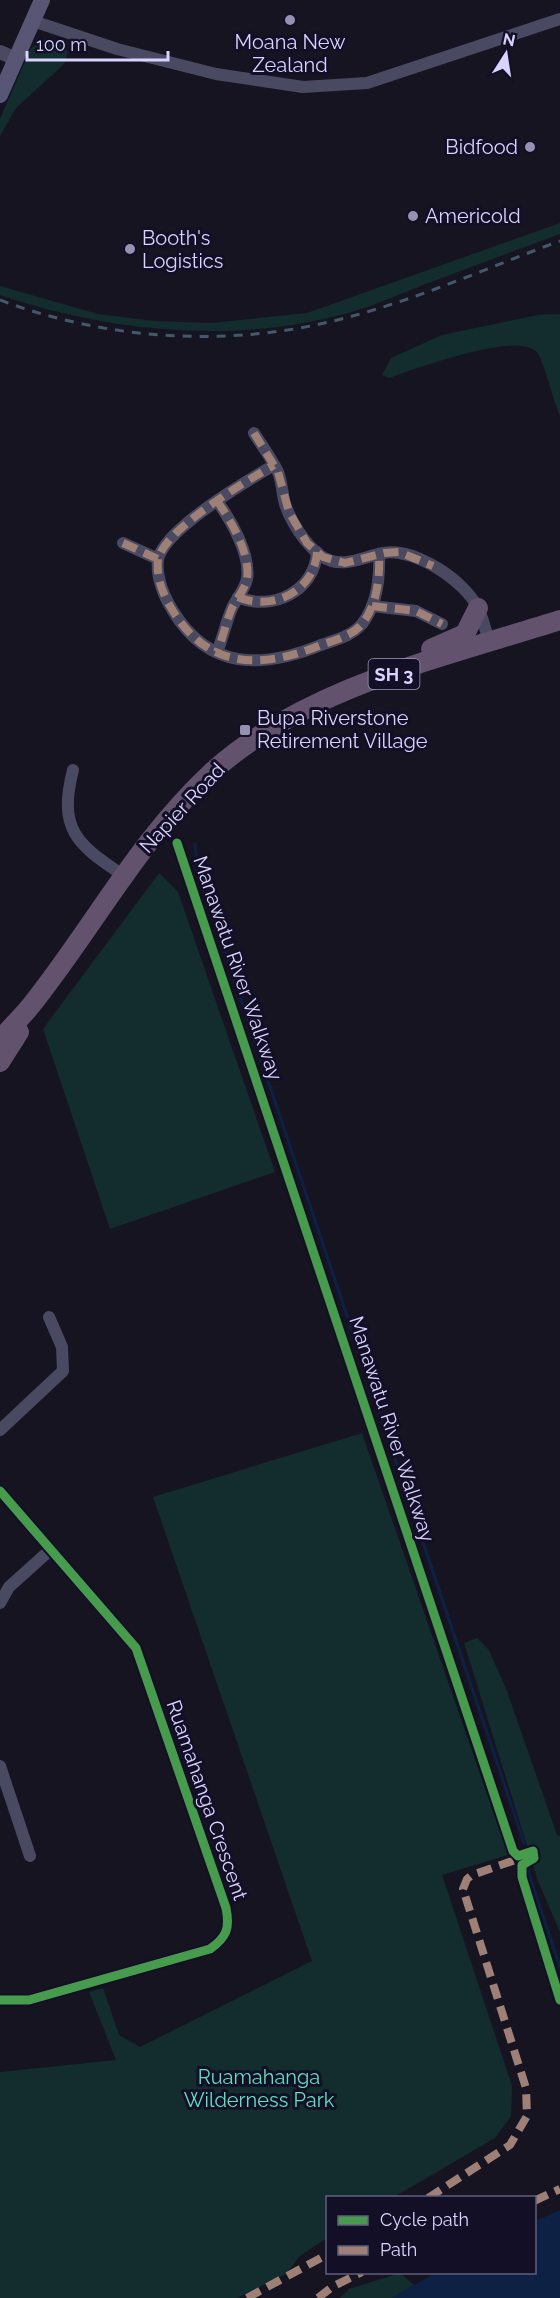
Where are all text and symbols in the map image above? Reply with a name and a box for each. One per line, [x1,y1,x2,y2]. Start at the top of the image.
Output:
marker: Moana New Zealand [283,13,297,27]
scale bar [27,24,168,62]
north arrow [476,24,536,84]
text: N [501,29,517,50]
place label: Moana New Zealand [235,30,345,77]
text: 100 m [36,34,87,55]
place label: Bidfood [445,135,518,159]
marker: Bidfood [523,140,537,154]
place label: Americold [425,204,521,228]
marker: Americold [406,209,420,223]
place label: Booth's Logistics [142,226,223,273]
marker: Booth's Logistics [123,242,137,256]
road number: SH 3 [368,659,420,689]
place label: Bupa Riverstone Retirement Village [257,706,428,753]
marker: Bupa Riverstone Retirement Village [238,723,252,737]
street label: Napier Road [134,758,230,858]
street label: Manawatu River Walkway [188,853,288,1083]
street label: Manawatu River Walkway [344,1313,440,1545]
street label: Ruamahanga Crescent [161,1697,253,1904]
park label: Ruamahanga Wilderness Park [184,2065,335,2112]
legend [326,2196,536,2274]
text: Cycle path [380,2209,469,2230]
text: Path [380,2239,417,2260]

